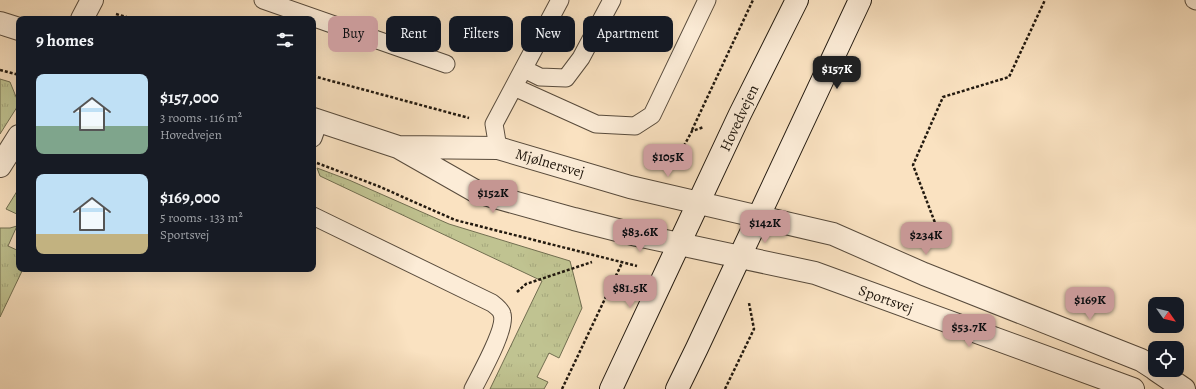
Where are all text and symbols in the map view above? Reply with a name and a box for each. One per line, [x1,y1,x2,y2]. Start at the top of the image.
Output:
chip: Buy [328,16,378,52]
chip: Rent [386,16,441,52]
chip: Filters [449,16,513,52]
chip: New [521,16,575,52]
chip: Apartment [583,16,673,52]
text: 9 homes [36,29,94,52]
icon: filters [274,29,296,51]
pin: $157K [809,56,865,90]
text: $157K [822,60,852,77]
street label: Hovedvejen [715,81,763,155]
text: $157,000 [160,86,219,109]
icon: home [68,90,116,138]
text: 3 rooms · 116 m² [160,109,242,126]
text: Hovedvejen [160,126,222,143]
street label: Mjølnersvej [513,144,587,182]
pin: $105K [640,144,696,178]
text: $105K [652,148,684,165]
pin: $152K [465,180,521,214]
text: $152K [477,184,509,201]
text: $169,000 [160,186,220,209]
icon: home [68,190,116,238]
text: 5 rooms · 133 m² [160,209,243,226]
pin: $142K [737,210,793,244]
text: $142K [749,214,781,231]
pin: $83.6K [607,219,673,253]
pin: $234K [898,222,954,256]
text: $83.6K [622,223,658,240]
text: Sportsvej [160,226,209,243]
text: $234K [910,226,942,243]
pin: $81.5K [597,275,663,309]
text: $81.5K [613,279,647,296]
street label: Sportsvej [856,280,916,318]
pin: $169K [1062,287,1118,321]
text: $169K [1074,291,1106,308]
north arrow [1148,297,1184,333]
map controls [1148,297,1184,377]
pin: $53.7K [936,314,1002,348]
text: $53.7K [952,318,986,335]
button: locate [1148,341,1184,377]

